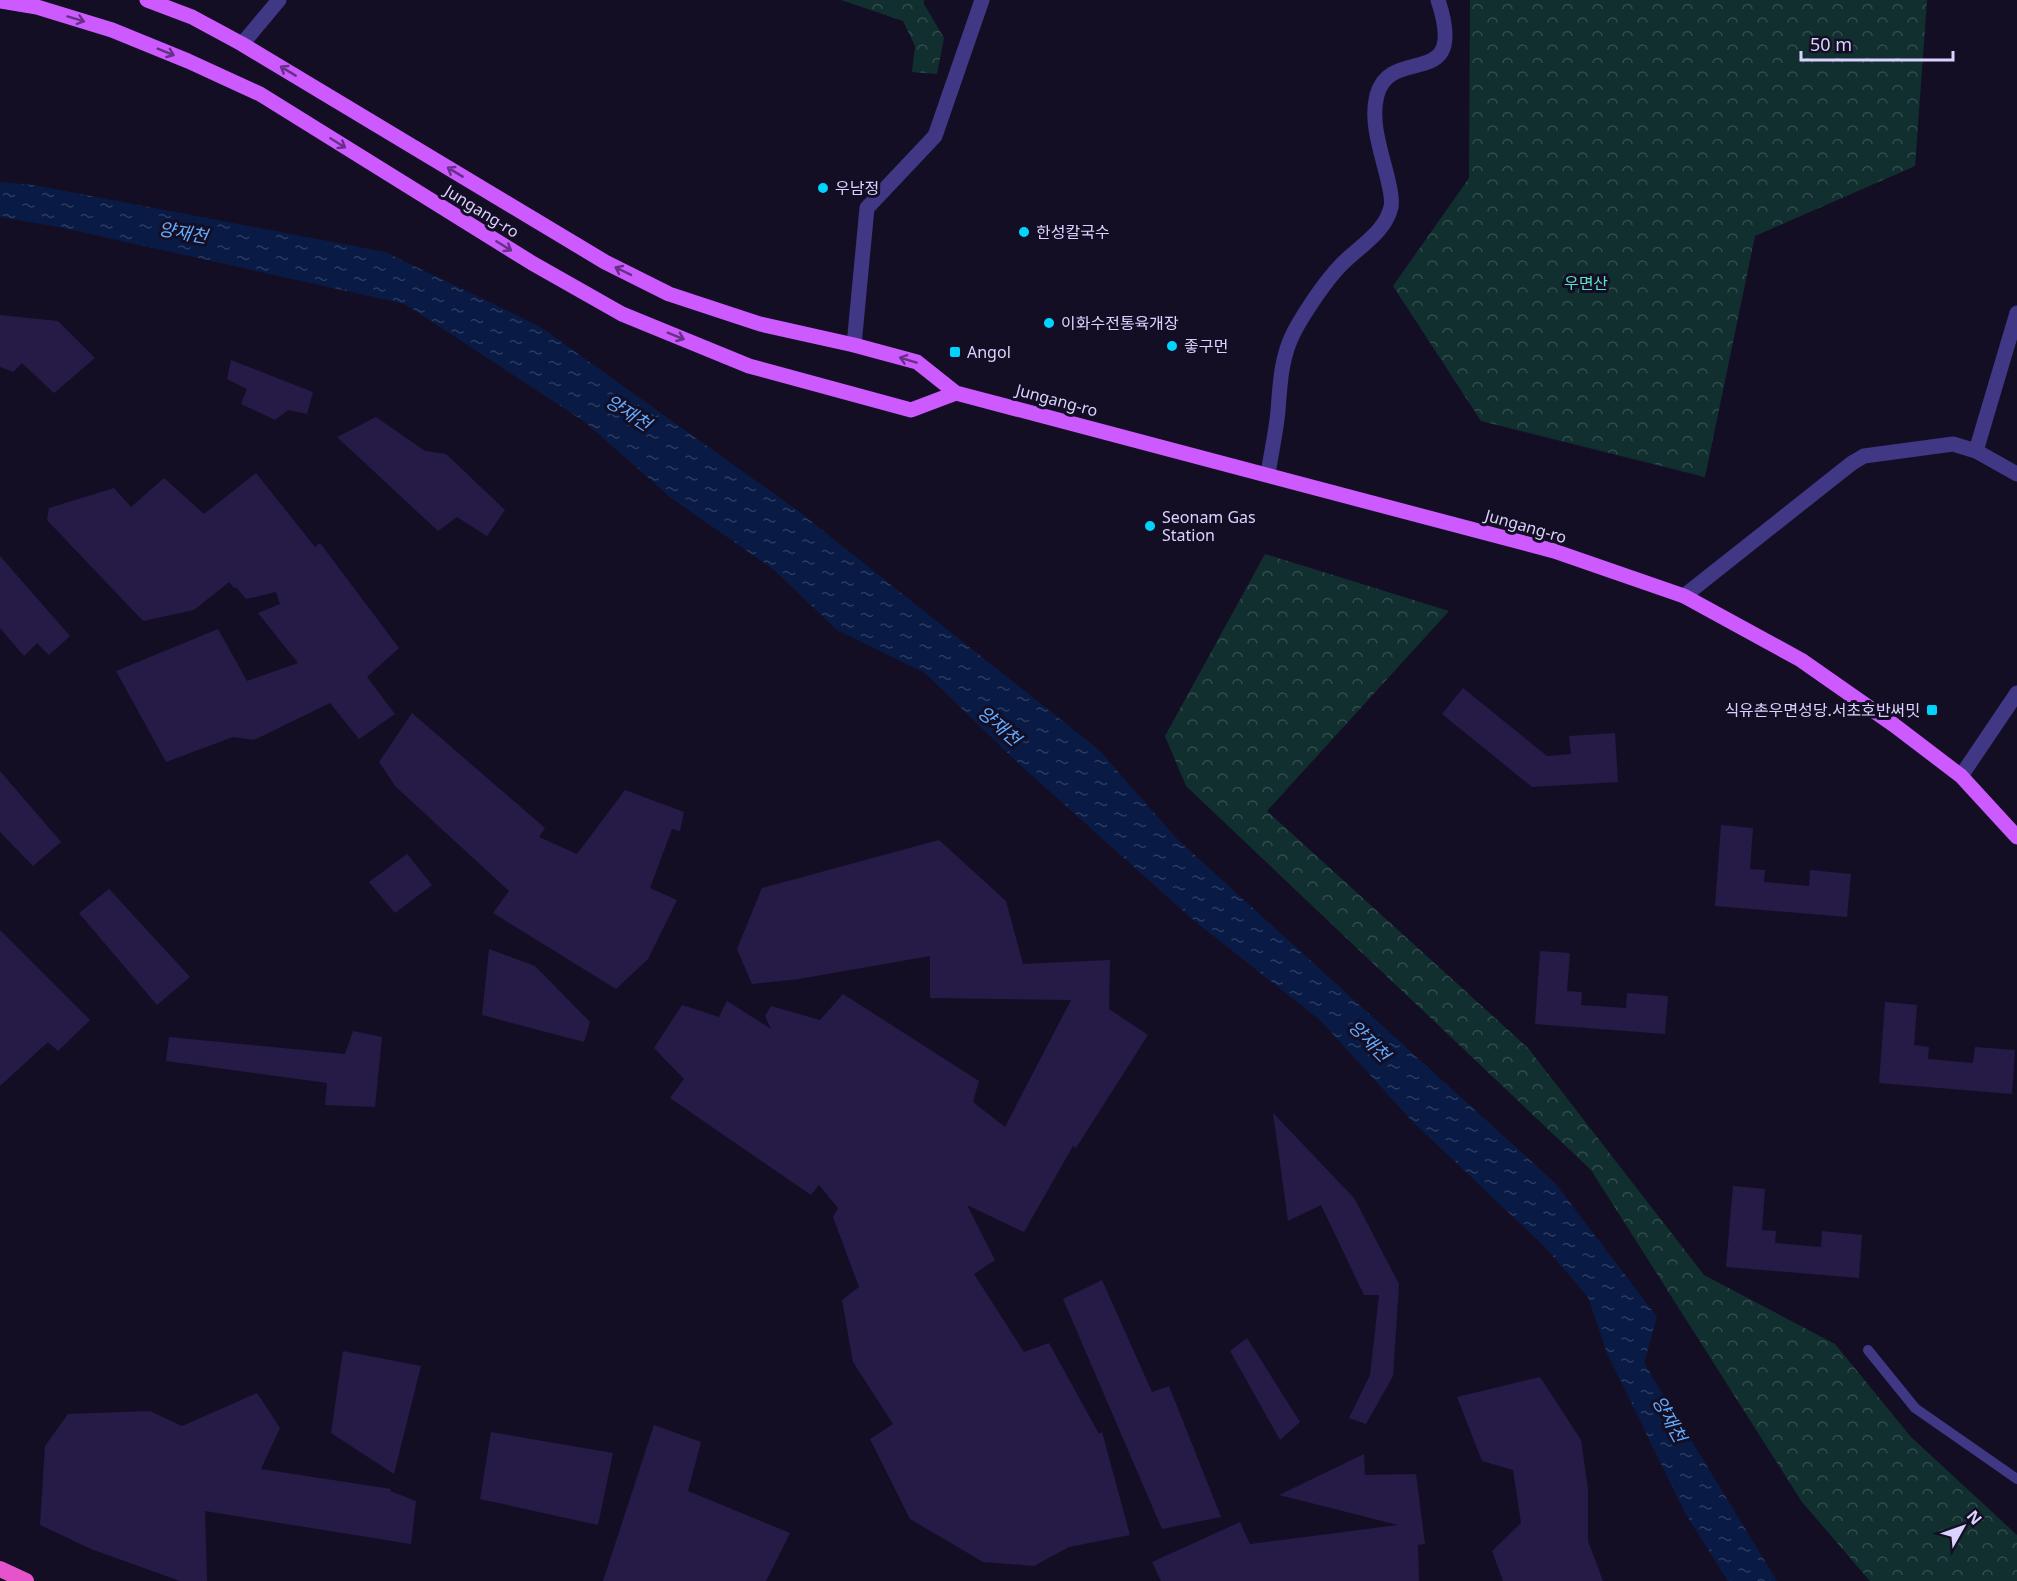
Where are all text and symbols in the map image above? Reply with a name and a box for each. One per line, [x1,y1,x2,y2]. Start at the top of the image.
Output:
one-way arrow [67,14,86,25]
scale bar [1801,24,1952,62]
text: 50 m [1810,32,1852,56]
one-way arrow [156,47,175,58]
one-way arrow [280,65,297,77]
one-way arrow [329,137,346,149]
one-way arrow [447,165,464,177]
place label: 우남정 [835,177,879,199]
street label: Jungang-ro [439,178,523,243]
marker: 우남정 [816,181,830,195]
water label: 양재천 [157,216,212,249]
place label: 한성칼국수 [1036,221,1110,243]
marker: 한성칼국수 [1017,225,1031,239]
one-way arrow [495,239,512,252]
one-way arrow [614,264,632,276]
park label: 우면산 [1564,272,1608,294]
place label: 이화수전통육개장 [1061,312,1179,334]
marker: 이화수전통육개장 [1042,316,1056,330]
one-way arrow [666,331,685,342]
place label: 좋구먼 [1184,335,1228,357]
marker: 좋구먼 [1165,339,1179,353]
place label: Angol [967,341,1011,363]
marker: Angol [948,345,962,359]
one-way arrow [899,354,918,365]
street label: Jungang-ro [1012,378,1100,421]
water label: 양재천 [601,389,658,437]
street label: Jungang-ro [1481,503,1569,548]
place label: Seonam Gas Station [1162,506,1256,546]
marker: Seonam Gas Station [1143,519,1157,533]
place label: 식유촌우면성당.서초호반써밋 [1724,699,1920,721]
water label: 양재천 [973,700,1028,752]
marker: 식유촌우면성당.서초호반써밋 [1925,703,1939,717]
water label: 양재천 [1344,1014,1397,1068]
water label: 양재천 [1647,1391,1694,1448]
north arrow [1933,1497,1993,1557]
text: N [1962,1505,1987,1529]

